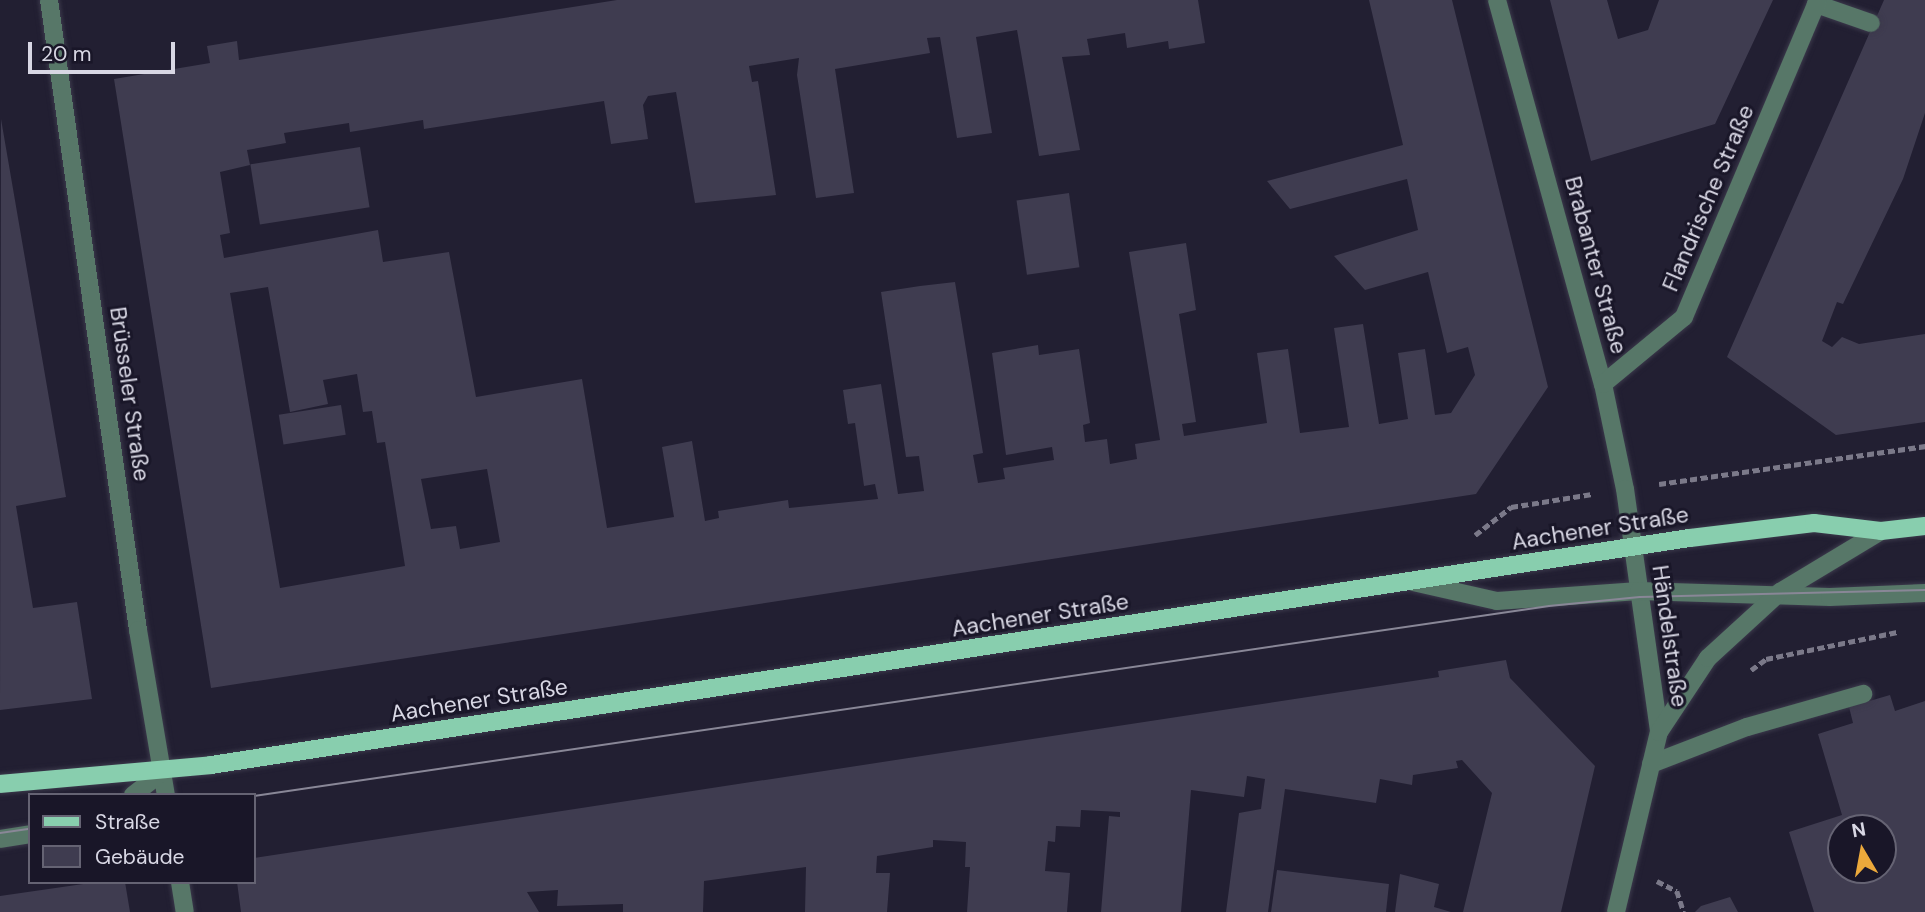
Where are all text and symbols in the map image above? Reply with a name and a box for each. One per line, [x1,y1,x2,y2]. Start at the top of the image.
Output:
scale bar [32,28,178,72]
text: 20 m [41,40,92,68]
street label: Flandrische Straße [1656,101,1760,295]
street label: Brabanter Straße [1559,173,1633,357]
street label: Brüsseler Straße [104,305,156,483]
street label: Aachener Straße [1509,500,1691,556]
street label: Händelstraße [1646,563,1694,709]
street label: Aachener Straße [949,587,1131,643]
street label: Aachener Straße [388,672,570,728]
legend [28,793,256,884]
text: Straße [95,808,160,836]
north arrow [1827,814,1897,884]
text: N [1850,816,1868,843]
text: Gebäude [95,843,185,871]

